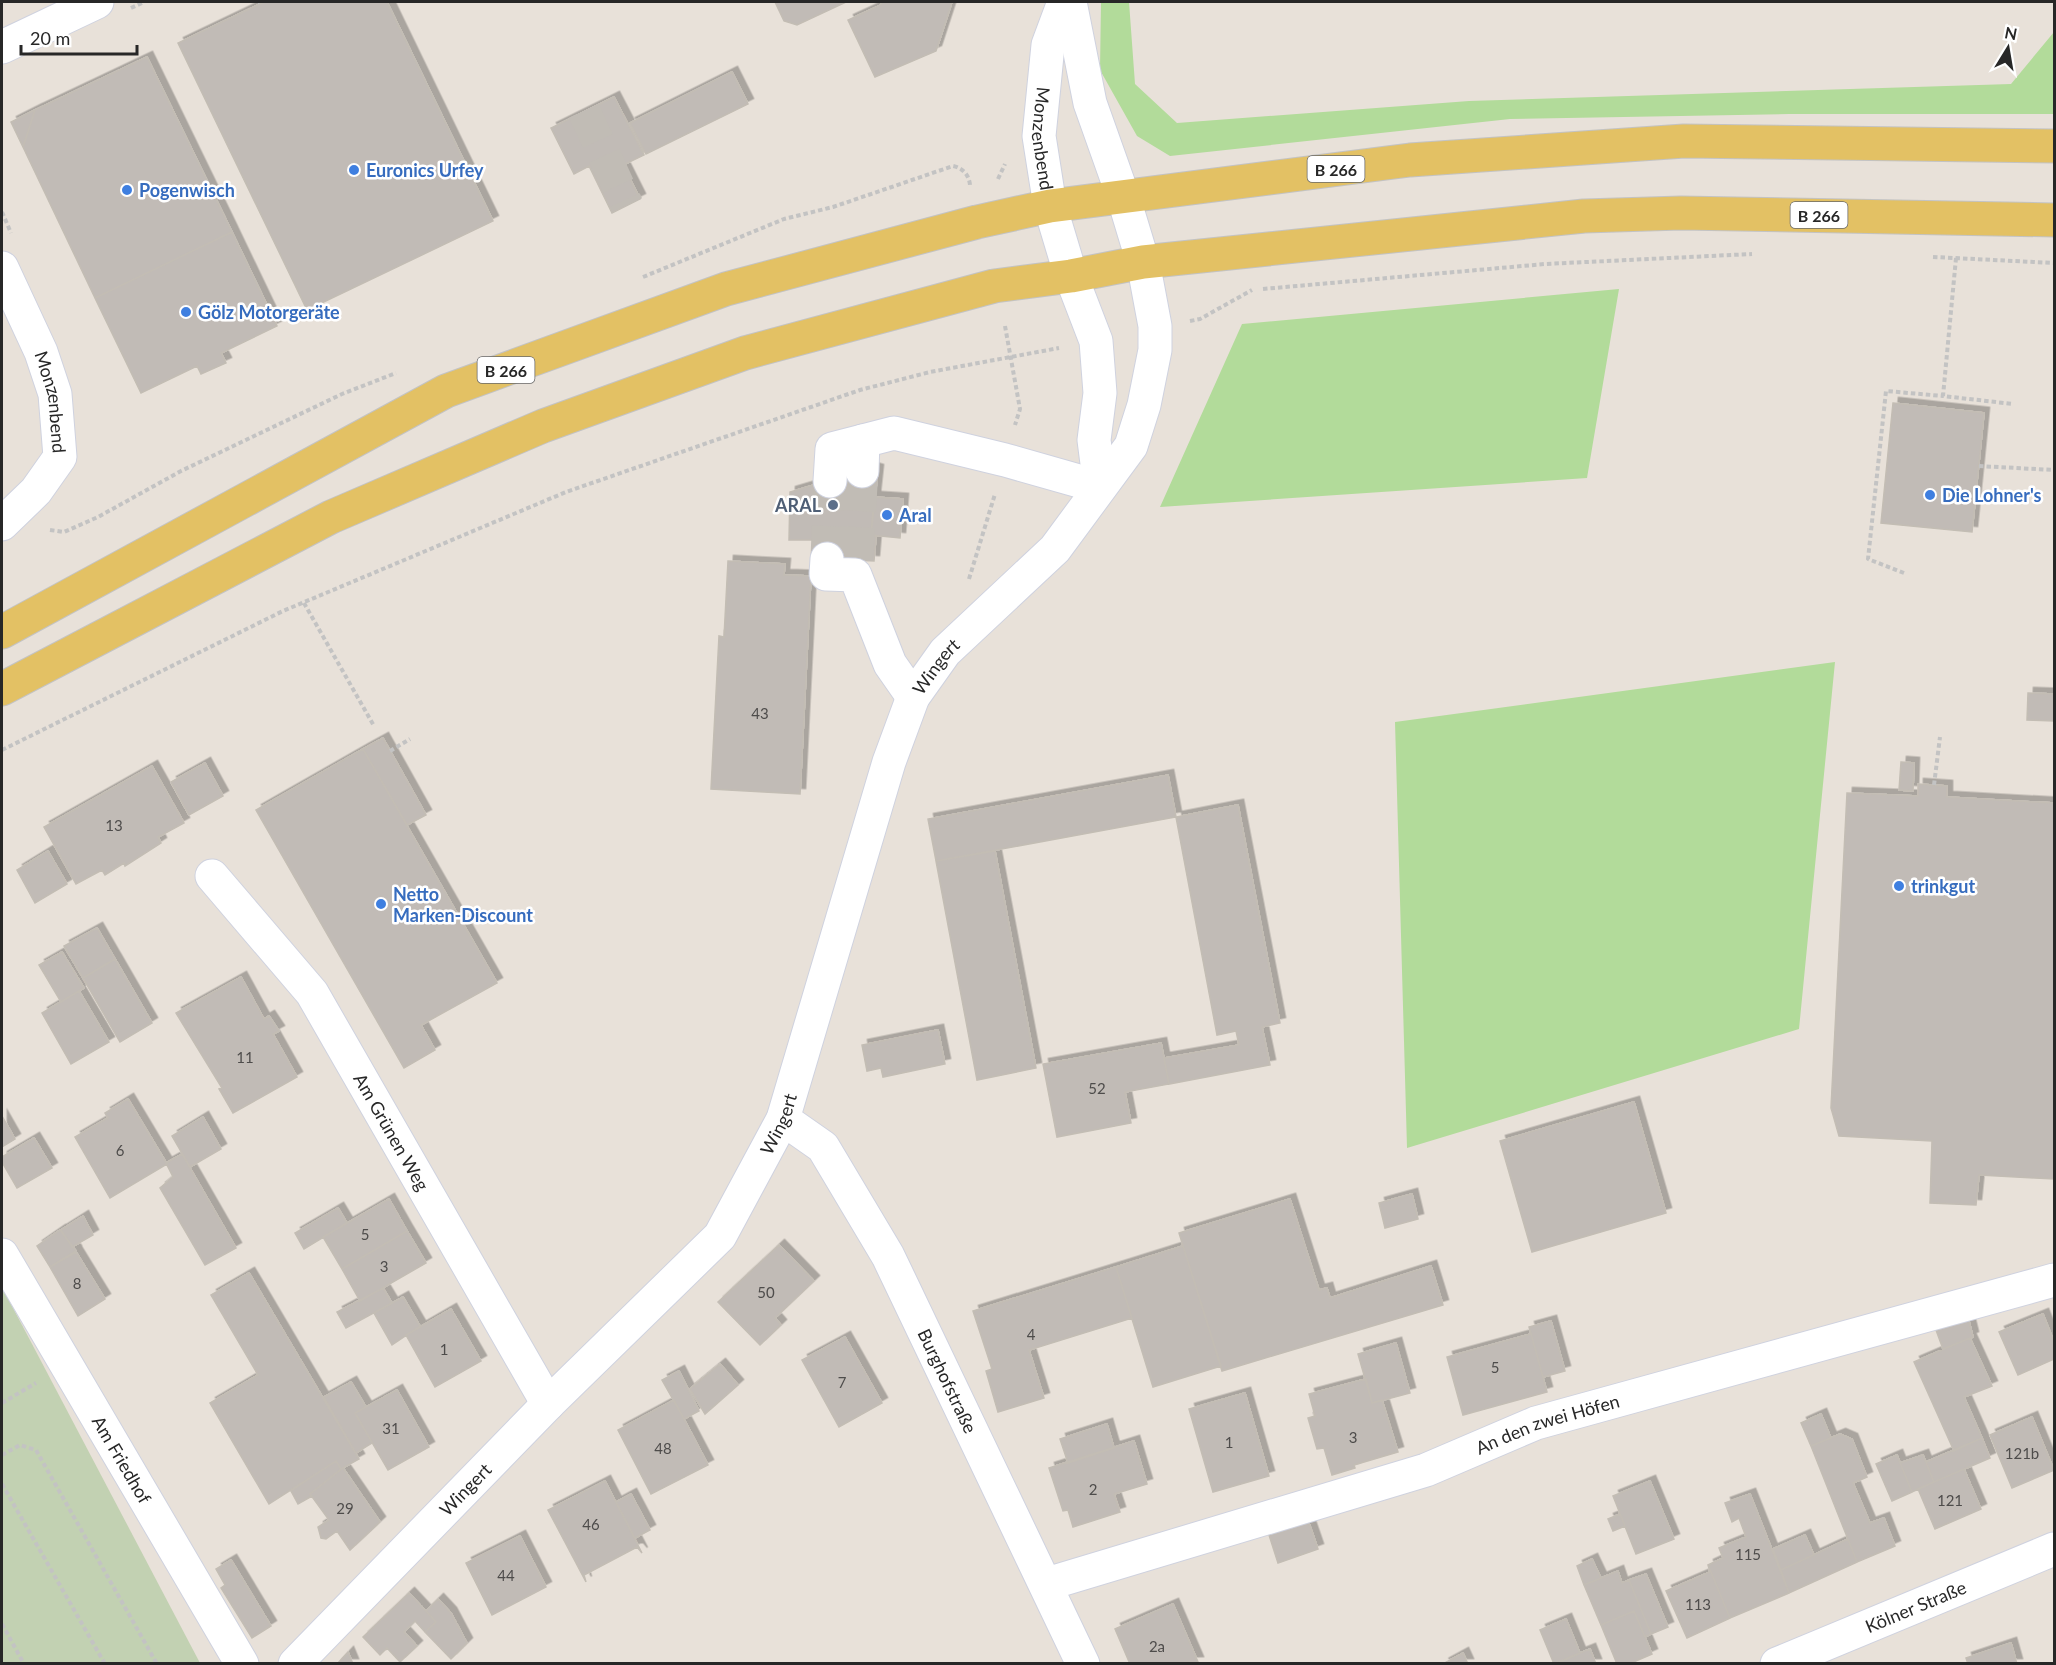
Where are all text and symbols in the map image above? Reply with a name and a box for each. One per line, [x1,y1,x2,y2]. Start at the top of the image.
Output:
scale bar [21,18,136,56]
north arrow [1978,18,2038,78]
text: N [2003,22,2019,43]
text: 20 m [30,27,70,49]
street label: Monzenbend [1027,86,1058,192]
road number: B 266 [1308,156,1364,182]
place label: Euronics Urfey [366,159,484,181]
marker: Euronics Urfey [347,163,361,177]
place label: Pogenwisch [139,179,235,201]
marker: Pogenwisch [120,183,134,197]
road number: B 266 [1790,202,1848,228]
place label: Gölz Motorgeräte [198,301,340,323]
marker: Gölz Motorgeräte [179,305,193,319]
street label: Monzenbend [30,348,71,454]
road number: B 266 [478,357,534,383]
place label: Die Lohner's [1942,484,2042,506]
marker: Die Lohner's [1923,488,1937,502]
place label: ARAL [774,494,822,516]
marker: ARAL [826,498,840,512]
place label: Aral [898,504,932,526]
marker: Aral [880,508,894,522]
street label: Wingert [907,633,964,699]
house number: 43 [751,704,769,722]
house number: 13 [105,816,123,834]
place label: trinkgut [1911,875,1975,897]
marker: trinkgut [1892,879,1906,893]
place label: Netto Marken-Discount [393,883,533,926]
marker: Netto Marken-Discount [374,897,388,911]
house number: 11 [236,1048,254,1066]
street label: Am Grünen Weg [349,1069,434,1194]
house number: 52 [1088,1079,1106,1097]
street label: Wingert [755,1090,801,1158]
house number: 6 [116,1141,125,1159]
house number: 5 [361,1225,369,1243]
house number: 3 [380,1257,388,1275]
house number: 8 [73,1274,81,1292]
house number: 50 [757,1283,775,1301]
street label: Burghofstraße [913,1325,982,1437]
house number: 4 [1027,1325,1036,1343]
house number: 1 [440,1340,448,1358]
house number: 5 [1491,1358,1499,1376]
house number: 7 [838,1373,847,1391]
street label: An den zwei Höfen [1472,1390,1622,1459]
street label: Am Friedhof [88,1412,157,1508]
house number: 31 [382,1419,400,1437]
house number: 3 [1349,1428,1357,1446]
house number: 1 [1225,1433,1233,1451]
house number: 48 [654,1439,672,1457]
house number: 121b [2005,1444,2039,1462]
street label: Wingert [435,1458,496,1520]
house number: 2 [1089,1480,1097,1498]
house number: 121 [1937,1491,1963,1509]
house number: 29 [336,1499,354,1517]
house number: 46 [582,1515,600,1533]
house number: 115 [1735,1545,1761,1563]
house number: 44 [497,1566,515,1584]
street label: Kölner Straße [1862,1576,1969,1637]
house number: 113 [1685,1595,1711,1613]
house number: 2a [1149,1637,1165,1655]

